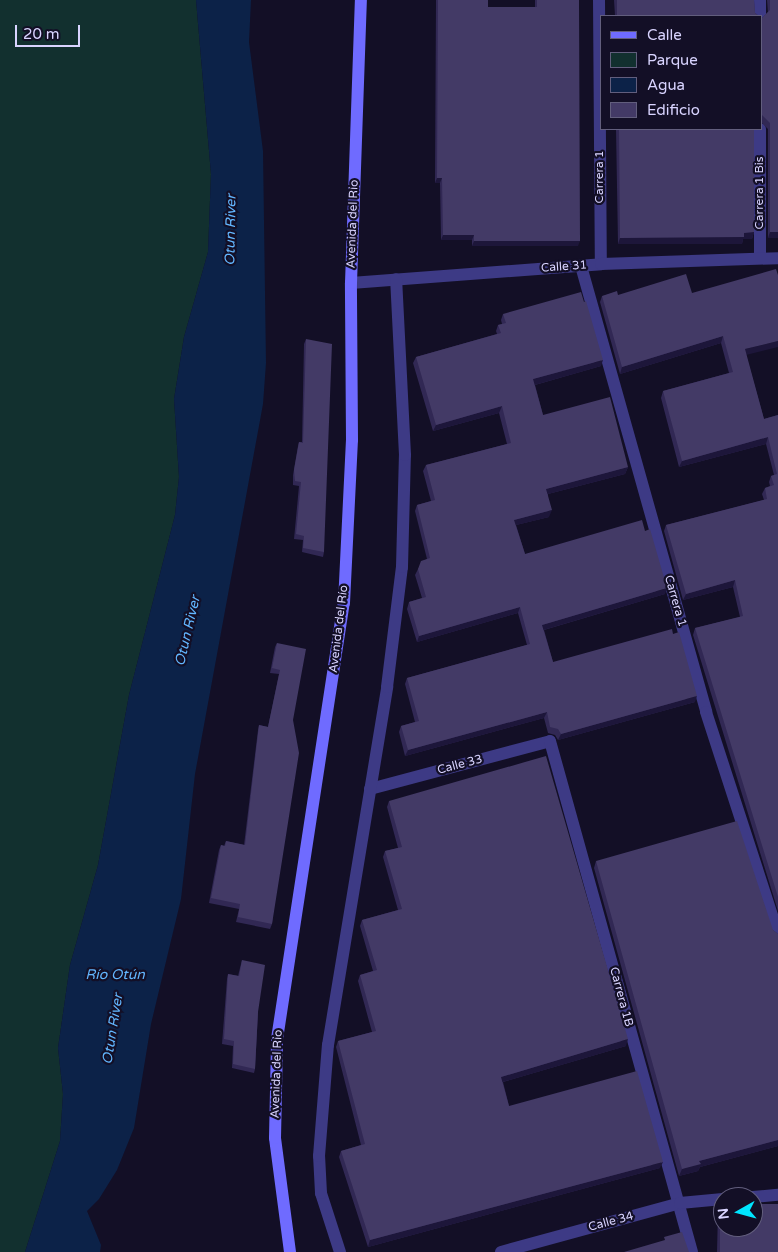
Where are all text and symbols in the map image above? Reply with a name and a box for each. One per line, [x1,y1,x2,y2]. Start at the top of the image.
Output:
scale bar [18,15,82,47]
legend [600,15,763,130]
text: 20 m [23,25,60,43]
text: Calle [647,26,682,44]
text: Parque [647,51,698,69]
text: Agua [647,76,685,94]
text: Edificio [647,101,700,119]
street label: Carrera 1 [593,151,607,203]
street label: Carrera 1 Bis [753,157,767,229]
street label: Avenida del Río [344,179,362,269]
water label: Otun River [222,194,240,266]
street label: Calle 31 [541,258,587,276]
street label: Carrera 1 [661,574,689,628]
street label: Avenida del Río [326,584,352,674]
water label: Otun River [172,594,204,668]
street label: Calle 33 [436,752,484,778]
street label: Carrera 1B [606,966,636,1028]
water label: Río Otún [85,967,145,983]
water label: Otun River [99,992,127,1066]
street label: Avenida del Río [268,1029,286,1119]
north arrow [713,1187,763,1237]
text: N [714,1207,733,1220]
street label: Calle 34 [587,1209,635,1235]

